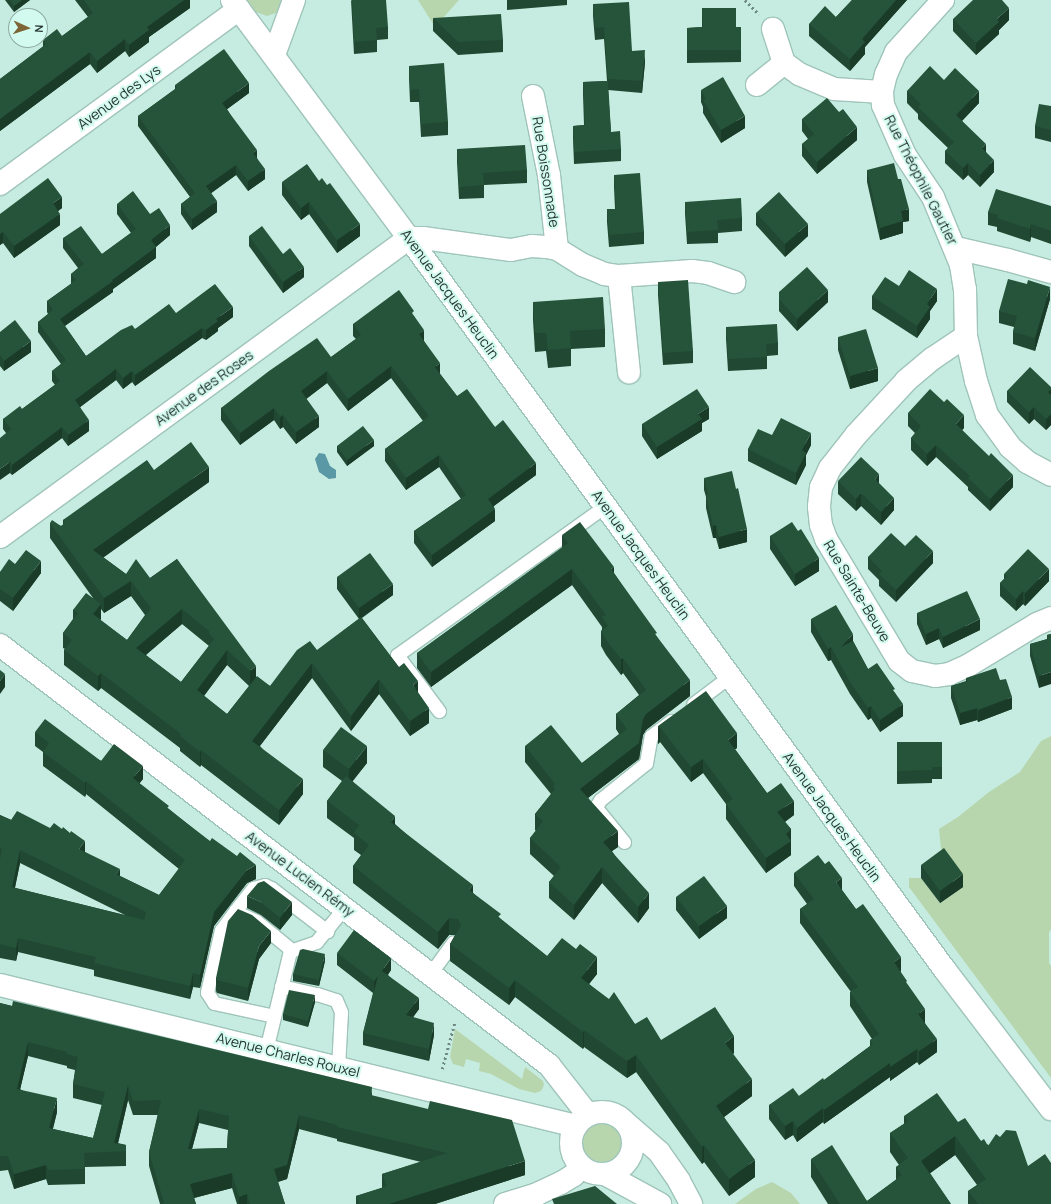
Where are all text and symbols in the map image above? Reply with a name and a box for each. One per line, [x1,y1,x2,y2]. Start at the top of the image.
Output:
north arrow [8,8,48,48]
text: N [32,24,47,33]
street label: Avenue des Lys [74,61,164,133]
street label: Rue Théophile Gautier [881,112,961,248]
street label: Rue Boissonnade [529,115,563,229]
street label: Avenue Jacques Heuclin [397,226,503,362]
street label: Avenue des Roses [152,347,256,429]
street label: Avenue Jacques Heuclin [588,487,694,623]
street label: Rue Sainte-Beuve [820,537,894,645]
street label: Avenue Jacques Heuclin [779,749,885,885]
street label: Avenue Lucien Rémy [242,828,358,920]
street label: Avenue Charles Rouxel [214,1029,362,1081]

